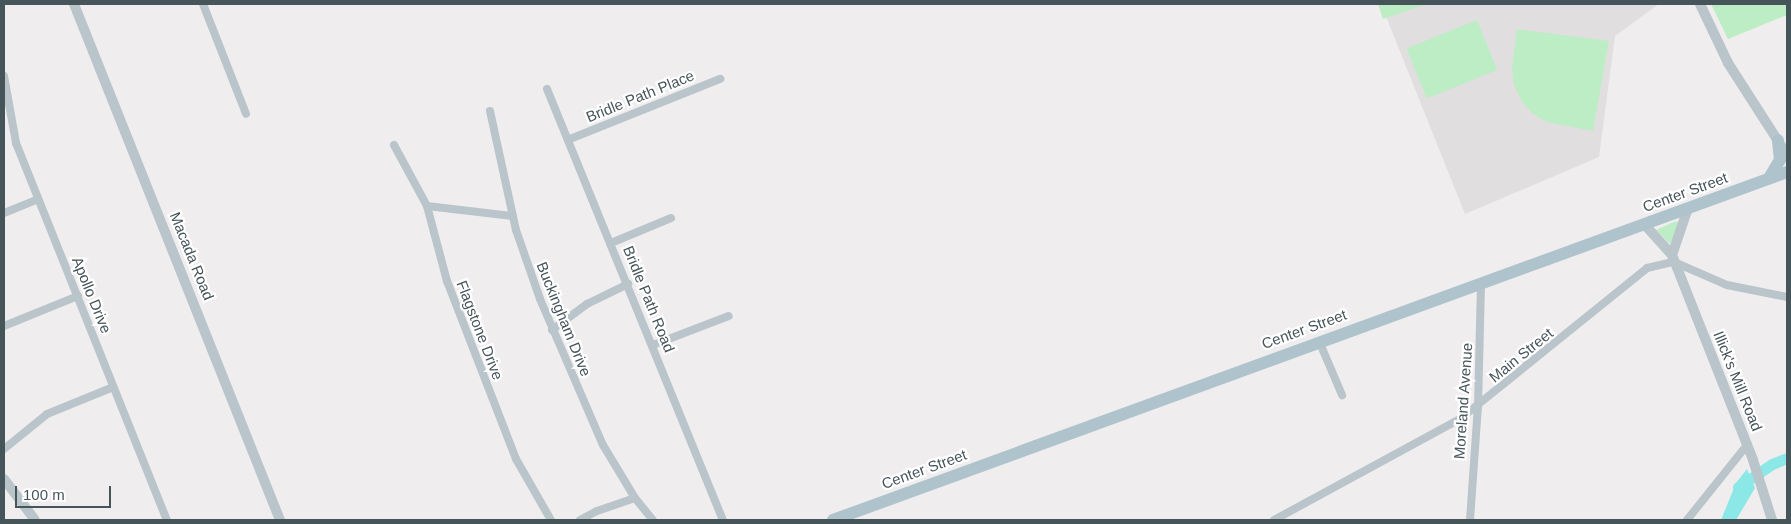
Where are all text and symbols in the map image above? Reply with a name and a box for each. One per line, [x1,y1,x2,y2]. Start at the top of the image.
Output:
street label: Bridle Path Place [583,66,697,126]
street label: Center Street [1640,168,1730,216]
street label: Macada Road [166,209,218,303]
street label: Bridle Path Road [619,243,679,355]
street label: Apollo Drive [69,254,115,336]
street label: Buckingham Drive [533,259,595,379]
street label: Flagstone Drive [453,278,507,382]
street label: Center Street [1259,305,1349,353]
street label: Main Street [1486,324,1556,386]
street label: Illick's Mill Road [1710,328,1766,434]
street label: Moreland Avenue [1450,342,1476,460]
street label: Center Street [879,445,969,493]
scale bar [18,476,114,508]
text: 100 m [23,486,65,503]

